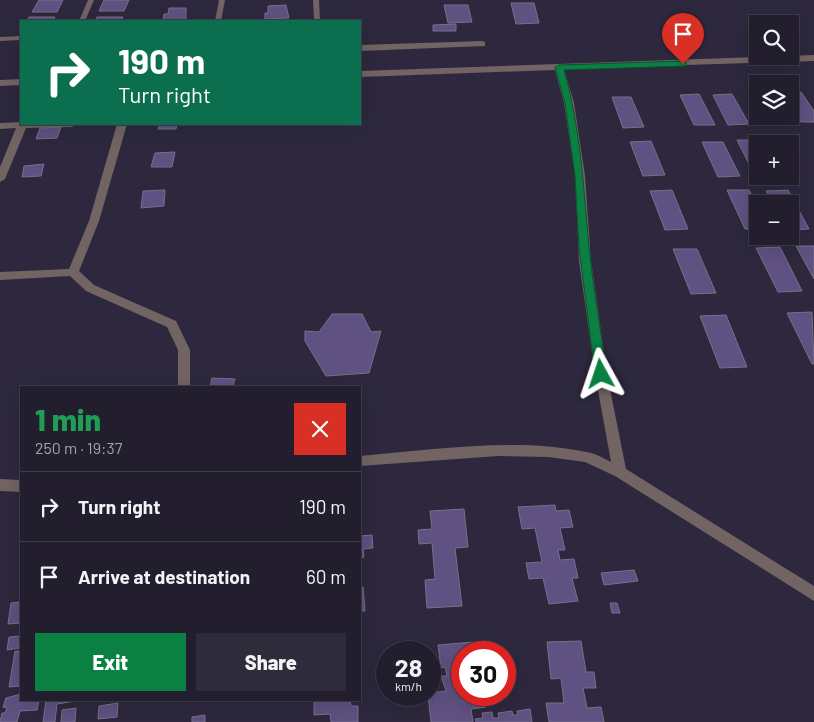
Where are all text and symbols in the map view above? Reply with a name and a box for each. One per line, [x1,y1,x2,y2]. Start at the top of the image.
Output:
pin [662,13,704,64]
map controls [749,15,799,245]
button: search [749,15,799,65]
icon: arrive [669,20,697,48]
text: 190 m [118,39,205,81]
icon: right [35,40,100,105]
button: layers [749,75,799,125]
text: Turn right [118,81,211,107]
button: + [749,135,799,185]
button: − [749,195,799,245]
position arrow [574,347,626,399]
text: 1 min [35,401,101,437]
button: close [294,403,346,455]
text: 250 m · 19:37 [35,438,122,457]
icon: right [35,493,63,521]
text: Turn right [78,495,160,518]
text: 190 m [299,495,346,518]
icon: arrive [35,563,63,591]
text: Arrive at destination [78,565,250,588]
text: 60 m [306,565,346,588]
button: Exit [35,633,186,691]
button: Share [196,633,346,691]
speed limit sign: 30 [451,641,516,706]
text: 28 [395,652,422,682]
text: km/h [395,679,422,693]

